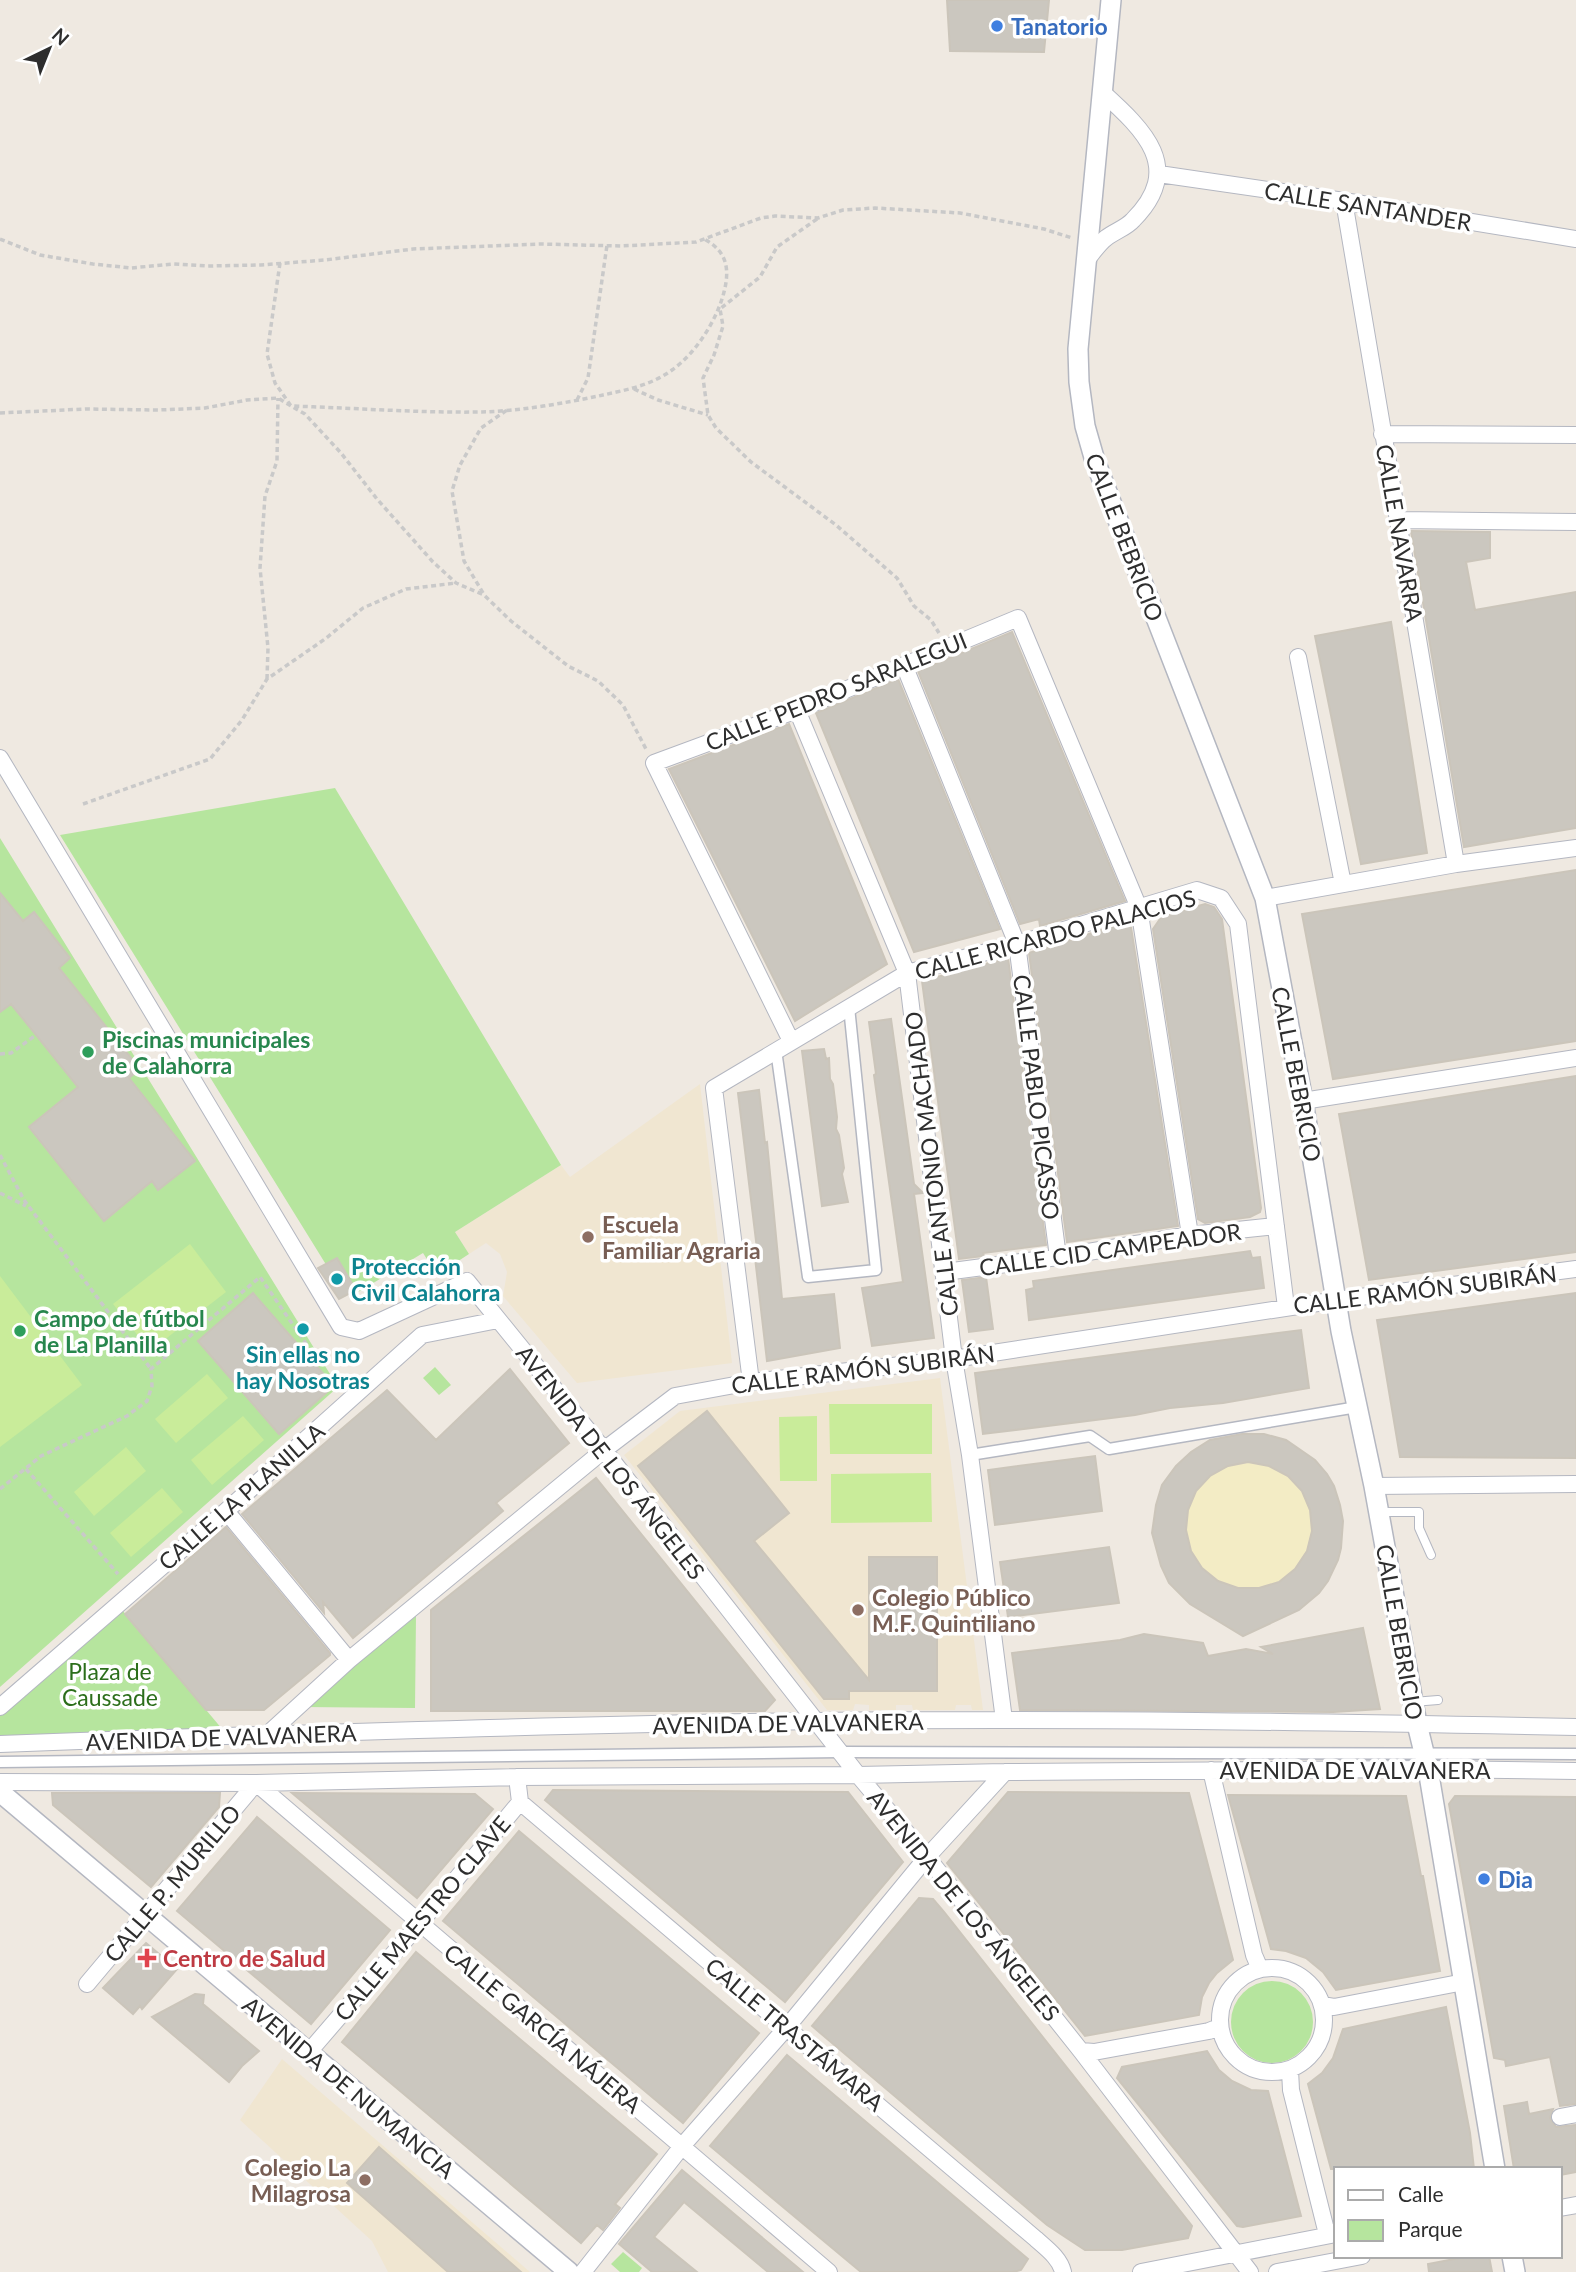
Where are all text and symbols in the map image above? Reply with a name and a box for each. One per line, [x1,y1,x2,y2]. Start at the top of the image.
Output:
place label: Tanatorio [1011,12,1108,40]
north arrow [14,14,84,84]
marker: Tanatorio [989,18,1005,34]
text: N [48,23,74,50]
street label: CALLE SANTANDER [1262,176,1474,236]
street label: CALLE NAVARRA [1371,442,1429,624]
street label: CALLE BEBRICIO [1080,449,1170,625]
street label: CALLE PEDRO SARALEGUI [701,626,971,756]
street label: CALLE RICARDO PALACIOS [912,883,1198,985]
street label: CALLE PABLO PICASSO [1008,973,1066,1221]
street label: CALLE BEBRICIO [1266,984,1328,1164]
street label: CALLE ANTONIO MACHADO [898,1010,964,1318]
place label: Piscinas municipales de Calahorra [102,1025,310,1079]
marker: Piscinas municipales de Calahorra [80,1044,96,1060]
place label: Escuela Familiar Agraria [602,1210,761,1264]
street label: CALLE CID CAMPEADOR [977,1217,1243,1281]
marker: Escuela Familiar Agraria [580,1229,596,1245]
place label: Protección Civil Calahorra [351,1252,501,1306]
street label: CALLE RAMÓN SUBIRÁN [1292,1259,1558,1319]
marker: Protección Civil Calahorra [329,1271,345,1287]
place label: Campo de fútbol de La Planilla [34,1304,205,1358]
marker: Sin ellas no hay Nosotras [295,1321,311,1337]
marker: Campo de fútbol de La Planilla [12,1323,28,1339]
street label: AVENIDA DE LOS ÁNGELES [511,1339,711,1585]
street label: CALLE RAMÓN SUBIRÁN [730,1339,996,1399]
place label: Sin ellas no hay Nosotras [236,1340,370,1394]
street label: CALLE LA PLANILLA [152,1416,330,1576]
street label: CALLE BEBRICIO [1371,1542,1429,1722]
place label: Colegio Público M.F. Quintiliano [872,1583,1036,1637]
marker: Colegio Público M.F. Quintiliano [850,1602,866,1618]
park label: Plaza de Caussade [62,1657,158,1711]
street label: AVENIDA DE VALVANERA [652,1707,924,1739]
street label: AVENIDA DE VALVANERA [85,1718,357,1756]
street label: AVENIDA DE VALVANERA [1219,1756,1491,1784]
street label: AVENIDA DE LOS ÁNGELES [862,1784,1066,2026]
street label: CALLE P. MURILLO [98,1799,246,1967]
street label: CALLE MAESTRO CLAVE [328,1810,516,2026]
place label: Dia [1498,1865,1533,1893]
marker: Dia [1476,1871,1492,1887]
street label: CALLE GARCÍA NÁJERA [439,1937,648,2119]
place label: Centro de Salud [163,1944,325,1972]
marker: Centro de Salud [137,1948,157,1968]
street label: CALLE TRASTÁMARA [700,1951,890,2117]
street label: AVENIDA DE NUMANCIA [237,1990,461,2184]
place label: Colegio La Milagrosa [244,2153,351,2207]
legend [1334,2167,1562,2258]
marker: Colegio La Milagrosa [357,2172,373,2188]
text: Calle [1398,2181,1443,2206]
text: Parque [1398,2216,1463,2241]

